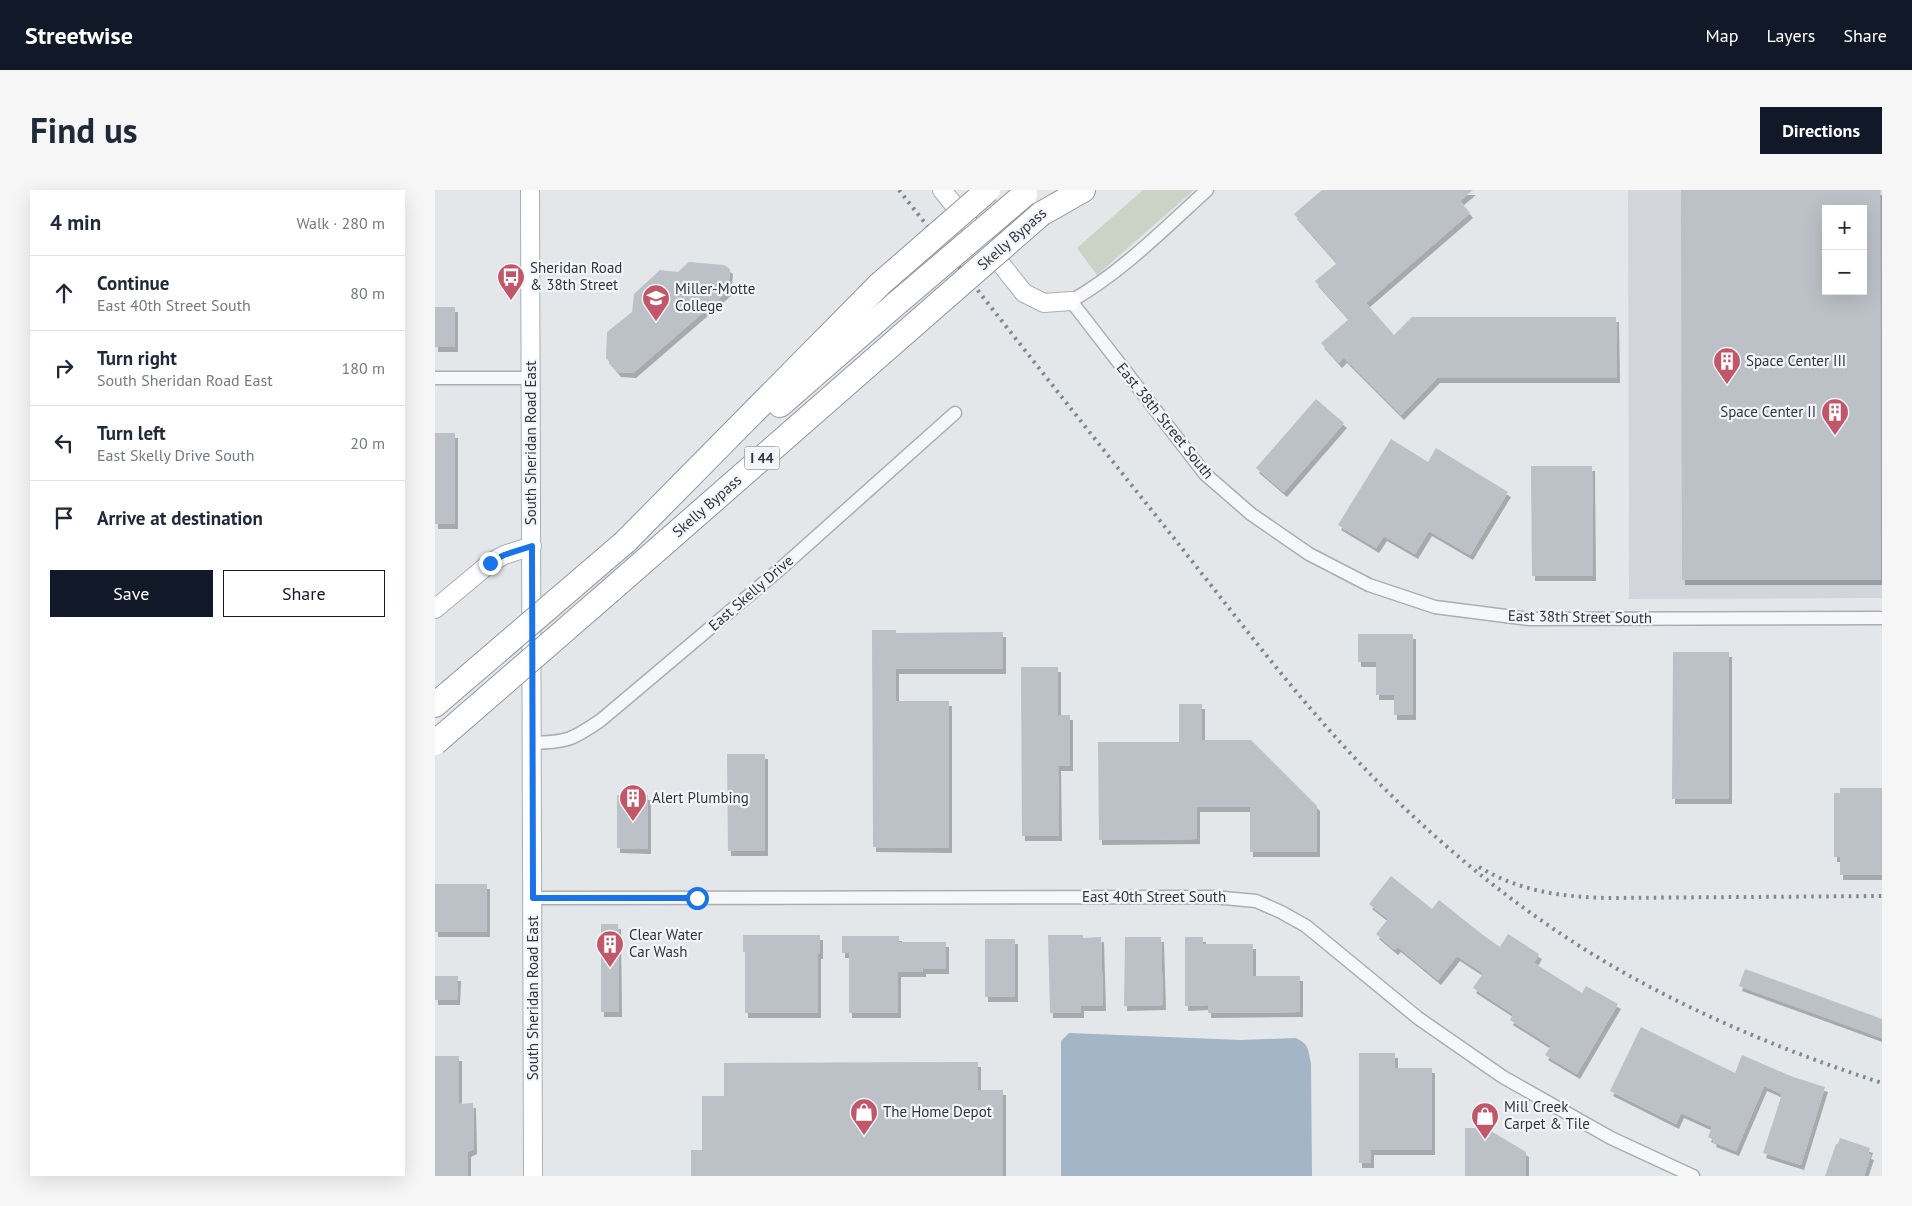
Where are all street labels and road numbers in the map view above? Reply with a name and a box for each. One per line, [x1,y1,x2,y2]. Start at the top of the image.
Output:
street label: Skelly Bypass [973,203,1050,274]
street label: East 38th Street South [1113,359,1218,483]
street label: South Sheridan Road East [521,361,540,525]
road number: I 44 [745,446,779,470]
street label: Skelly Bypass [668,470,745,541]
street label: East Skelly Drive [704,551,797,635]
street label: East 38th Street South [1508,606,1652,627]
street label: East 40th Street South [1082,887,1226,906]
street label: South Sheridan Road East [523,916,542,1080]

